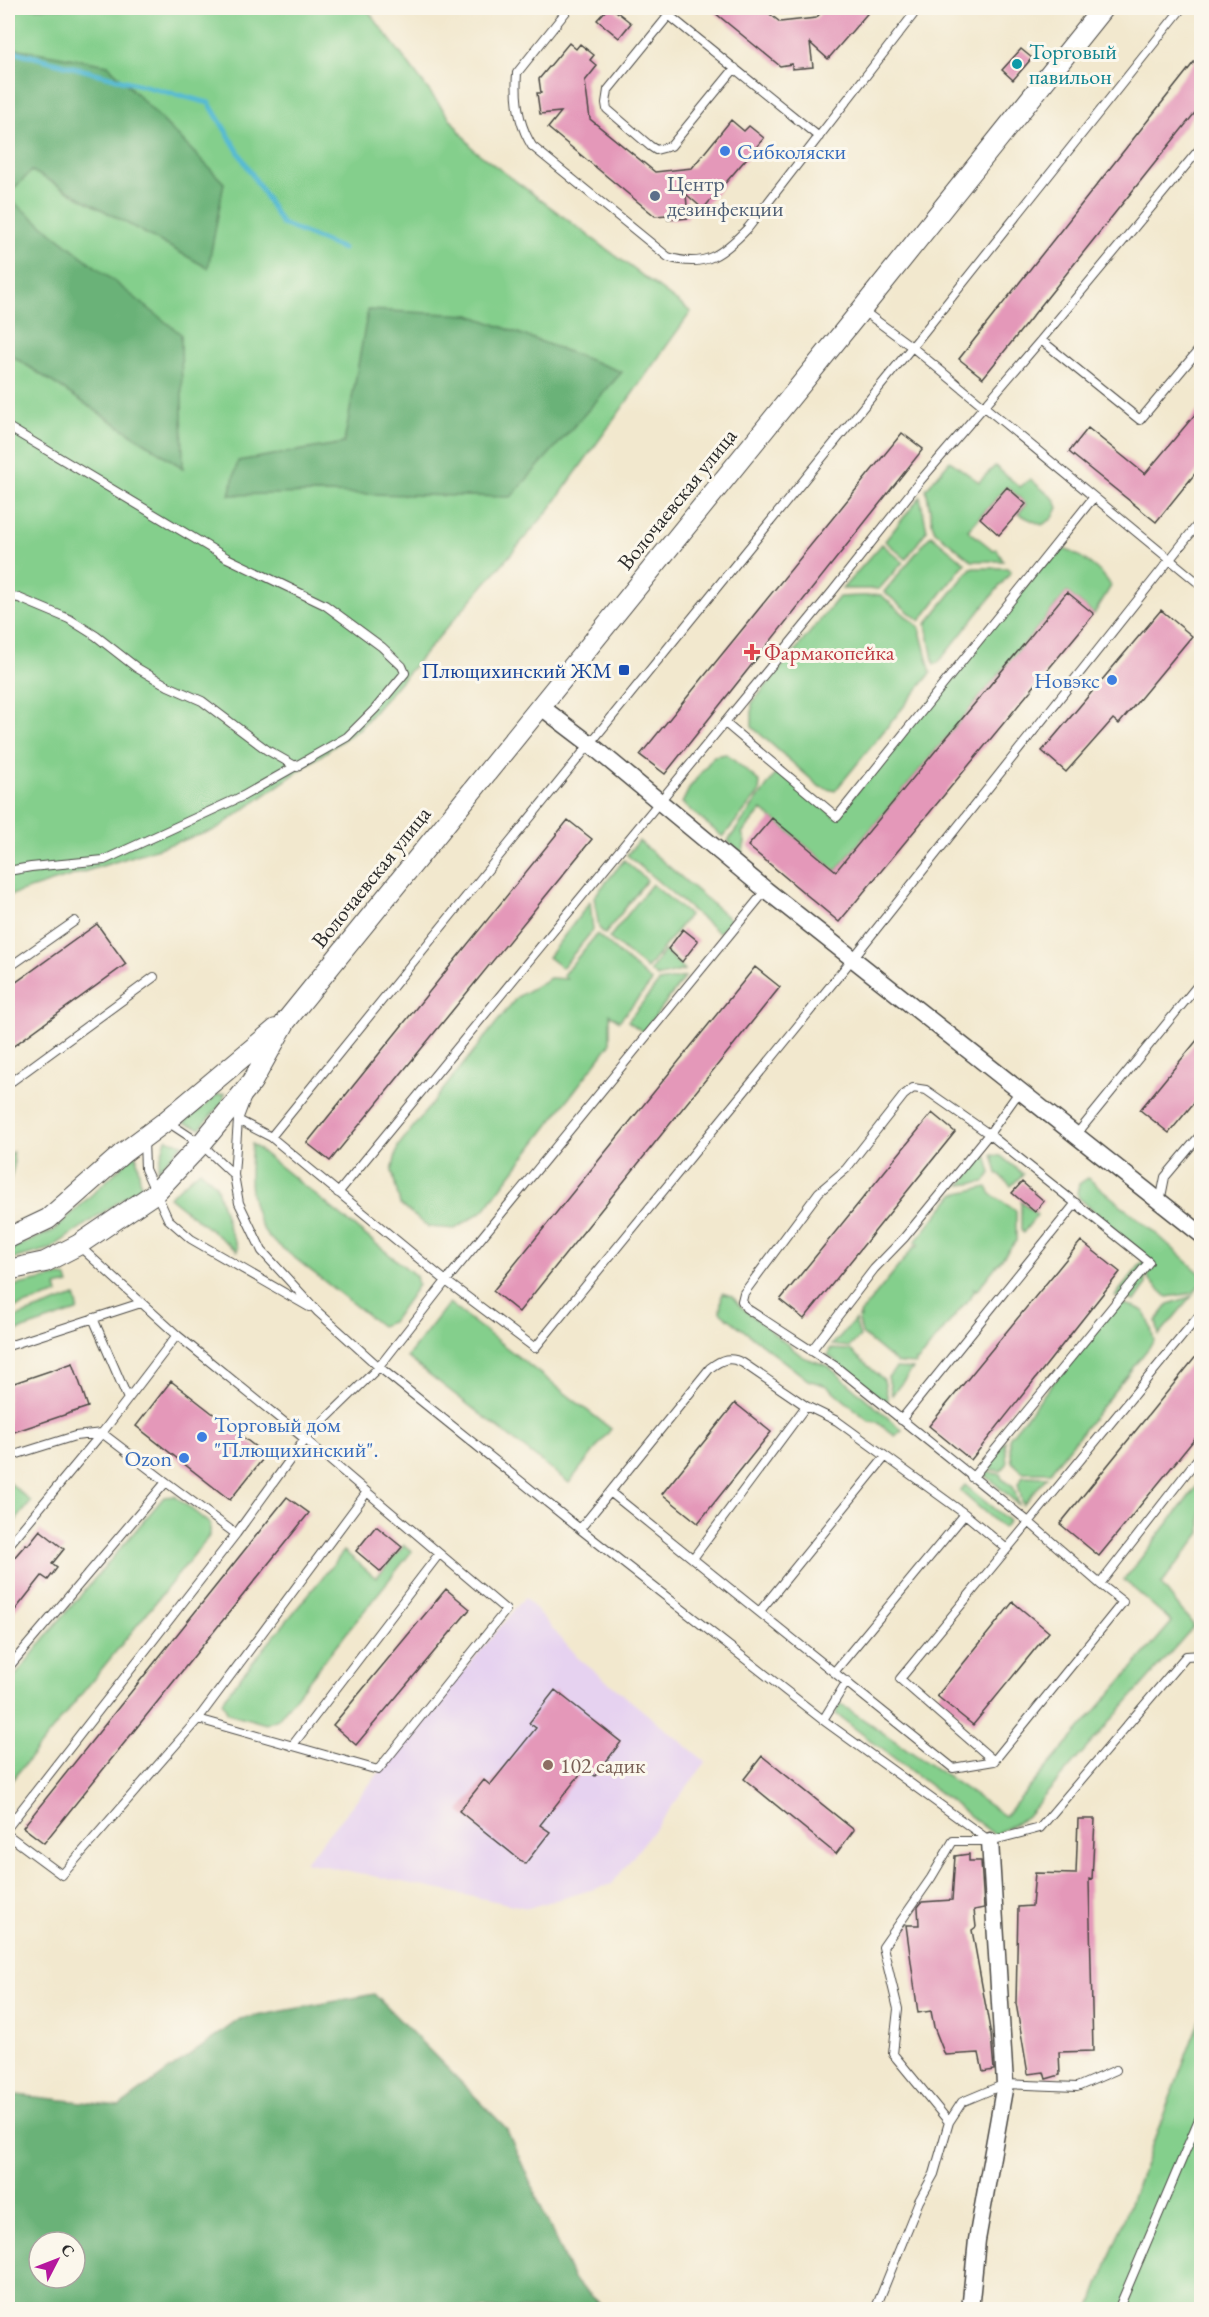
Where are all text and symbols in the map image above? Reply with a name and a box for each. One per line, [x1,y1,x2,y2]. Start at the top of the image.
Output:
place label: Торговый павильон [1029,37,1117,91]
marker: Торговый павильон [1010,57,1024,71]
place label: Сибколяски [737,137,847,166]
marker: Сибколяски [718,144,732,158]
place label: Центр дезинфекции [667,169,784,223]
marker: Центр дезинфекции [648,189,662,203]
street label: Волочаевская улица [611,422,743,576]
place label: Фармакопейка [764,638,895,667]
marker: Фармакопейка [745,645,759,659]
place label: Плющихинский ЖМ [421,656,612,685]
marker: Плющихинский ЖМ [617,663,631,677]
place label: Новэкс [1034,666,1100,695]
marker: Новэкс [1105,673,1119,687]
street label: Волочаевская улица [305,800,437,954]
place label: Торговый дом "Плющихинский". [214,1410,379,1464]
marker: Торговый дом "Плющихинский". [195,1430,209,1444]
place label: Ozon [124,1444,172,1473]
marker: Ozon [177,1451,191,1465]
place label: 102 садик [560,1751,646,1780]
marker: 102 садик [541,1758,555,1772]
north arrow [27,2230,87,2290]
text: С [56,2239,79,2262]

